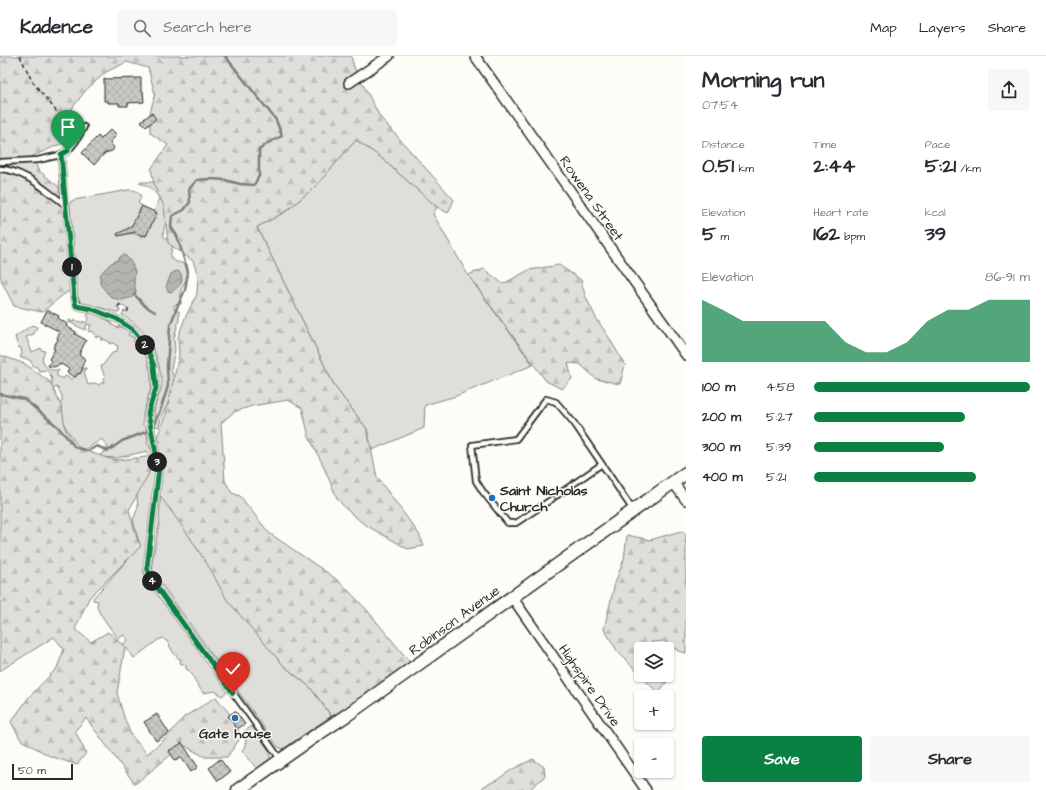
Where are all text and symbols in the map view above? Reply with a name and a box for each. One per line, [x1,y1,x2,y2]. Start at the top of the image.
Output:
search box [117,10,397,46]
text: Kadence [20,14,93,41]
icon: search [131,17,153,39]
text: Search here [163,17,252,38]
text: Map [870,18,897,38]
text: Layers [919,18,966,38]
text: Share [988,18,1026,38]
text: Morning run [702,65,825,96]
button: share [988,69,1030,111]
text: 07:54 [702,96,738,114]
pin [51,110,85,151]
icon: arrive [57,116,79,138]
text: Distance [702,137,745,152]
text: Time [813,137,836,152]
text: Pace [925,137,950,152]
street label: Rowena Street [554,152,628,245]
text: 0.51 [702,152,734,180]
text: 2:44 [813,152,855,180]
text: 5:21 [925,152,956,180]
text: km [734,161,754,176]
text: /km [956,161,981,176]
text: Elevation [702,205,745,220]
text: Heart rate [813,205,869,220]
text: kcal [925,205,946,220]
text: 5 [702,220,716,248]
text: 162 [813,220,840,248]
text: 39 [925,220,946,248]
text: m [716,229,729,244]
text: bpm [840,229,865,244]
pin: 1 [62,257,82,277]
text: 1 [71,259,73,274]
text: Elevation [702,268,753,286]
text: 86–91 m [985,268,1030,286]
pin: 2 [135,335,155,355]
text: 2 [142,337,148,352]
text: 100 m [702,378,735,396]
text: 4:58 [766,378,795,396]
text: 200 m [702,408,741,426]
text: 5:27 [766,408,793,426]
text: 300 m [702,438,740,456]
text: 5:39 [766,438,791,456]
pin: 3 [147,452,167,472]
text: 3 [154,454,160,469]
text: 400 m [702,468,743,486]
text: 5:21 [766,468,786,486]
place label: Saint Nicholas Church [499,481,587,517]
marker: Saint Nicholas Church [487,493,497,503]
pin: 4 [142,571,162,591]
text: 4 [148,573,156,588]
street label: Robinson Avenue [405,581,504,661]
street label: Highspire Drive [553,640,625,731]
map controls [634,642,674,778]
button: layers [634,642,674,682]
pin [216,652,250,693]
icon: check [222,658,244,680]
button: + [634,690,674,730]
marker: Gate house [230,713,240,723]
place label: Gate house [199,724,272,744]
button: Save [702,736,862,782]
button: Share [870,736,1030,782]
button: − [634,738,674,778]
scale bar [12,762,73,781]
text: 50 m [18,763,46,778]

